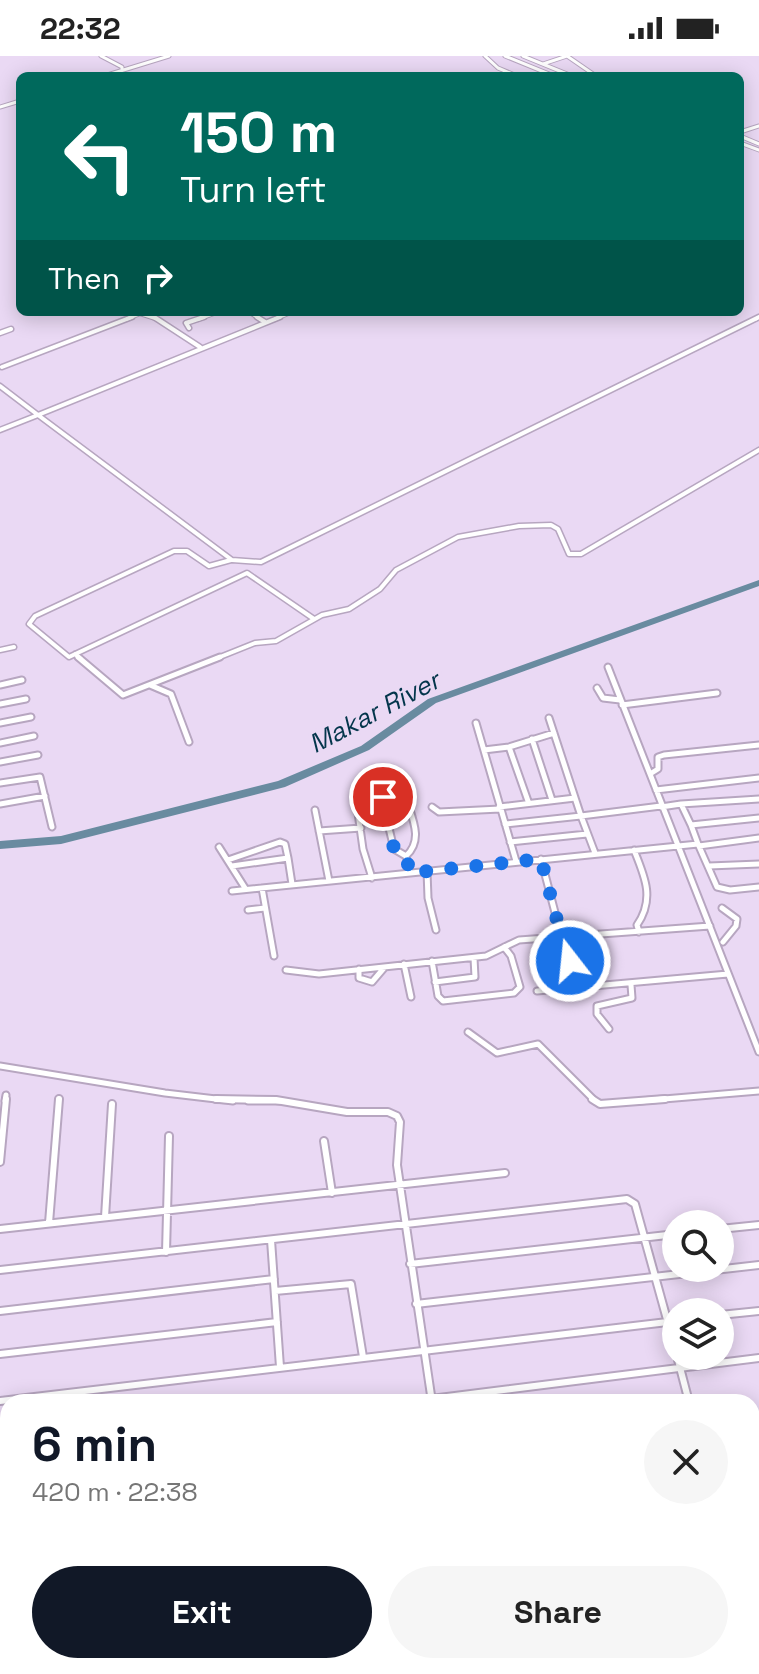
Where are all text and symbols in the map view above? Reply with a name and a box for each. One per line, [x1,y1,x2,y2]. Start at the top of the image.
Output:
text: 22:32 [40,9,121,48]
text: 150 m [180,97,337,168]
icon: left [48,104,152,208]
text: Turn left [180,167,327,213]
icon: right [136,256,180,300]
text: Then [48,259,120,298]
water label: Makar River [302,662,448,761]
pin [349,763,417,831]
icon: arrive [361,775,405,819]
position arrow [528,919,612,1003]
map controls [662,1210,734,1370]
button: search [662,1210,734,1282]
button: layers [662,1298,734,1370]
text: 6 min [32,1414,157,1475]
button: close [644,1420,728,1504]
text: 420 m · 22:38 [32,1475,198,1509]
button: Exit [32,1566,372,1658]
button: Share [388,1566,728,1658]

